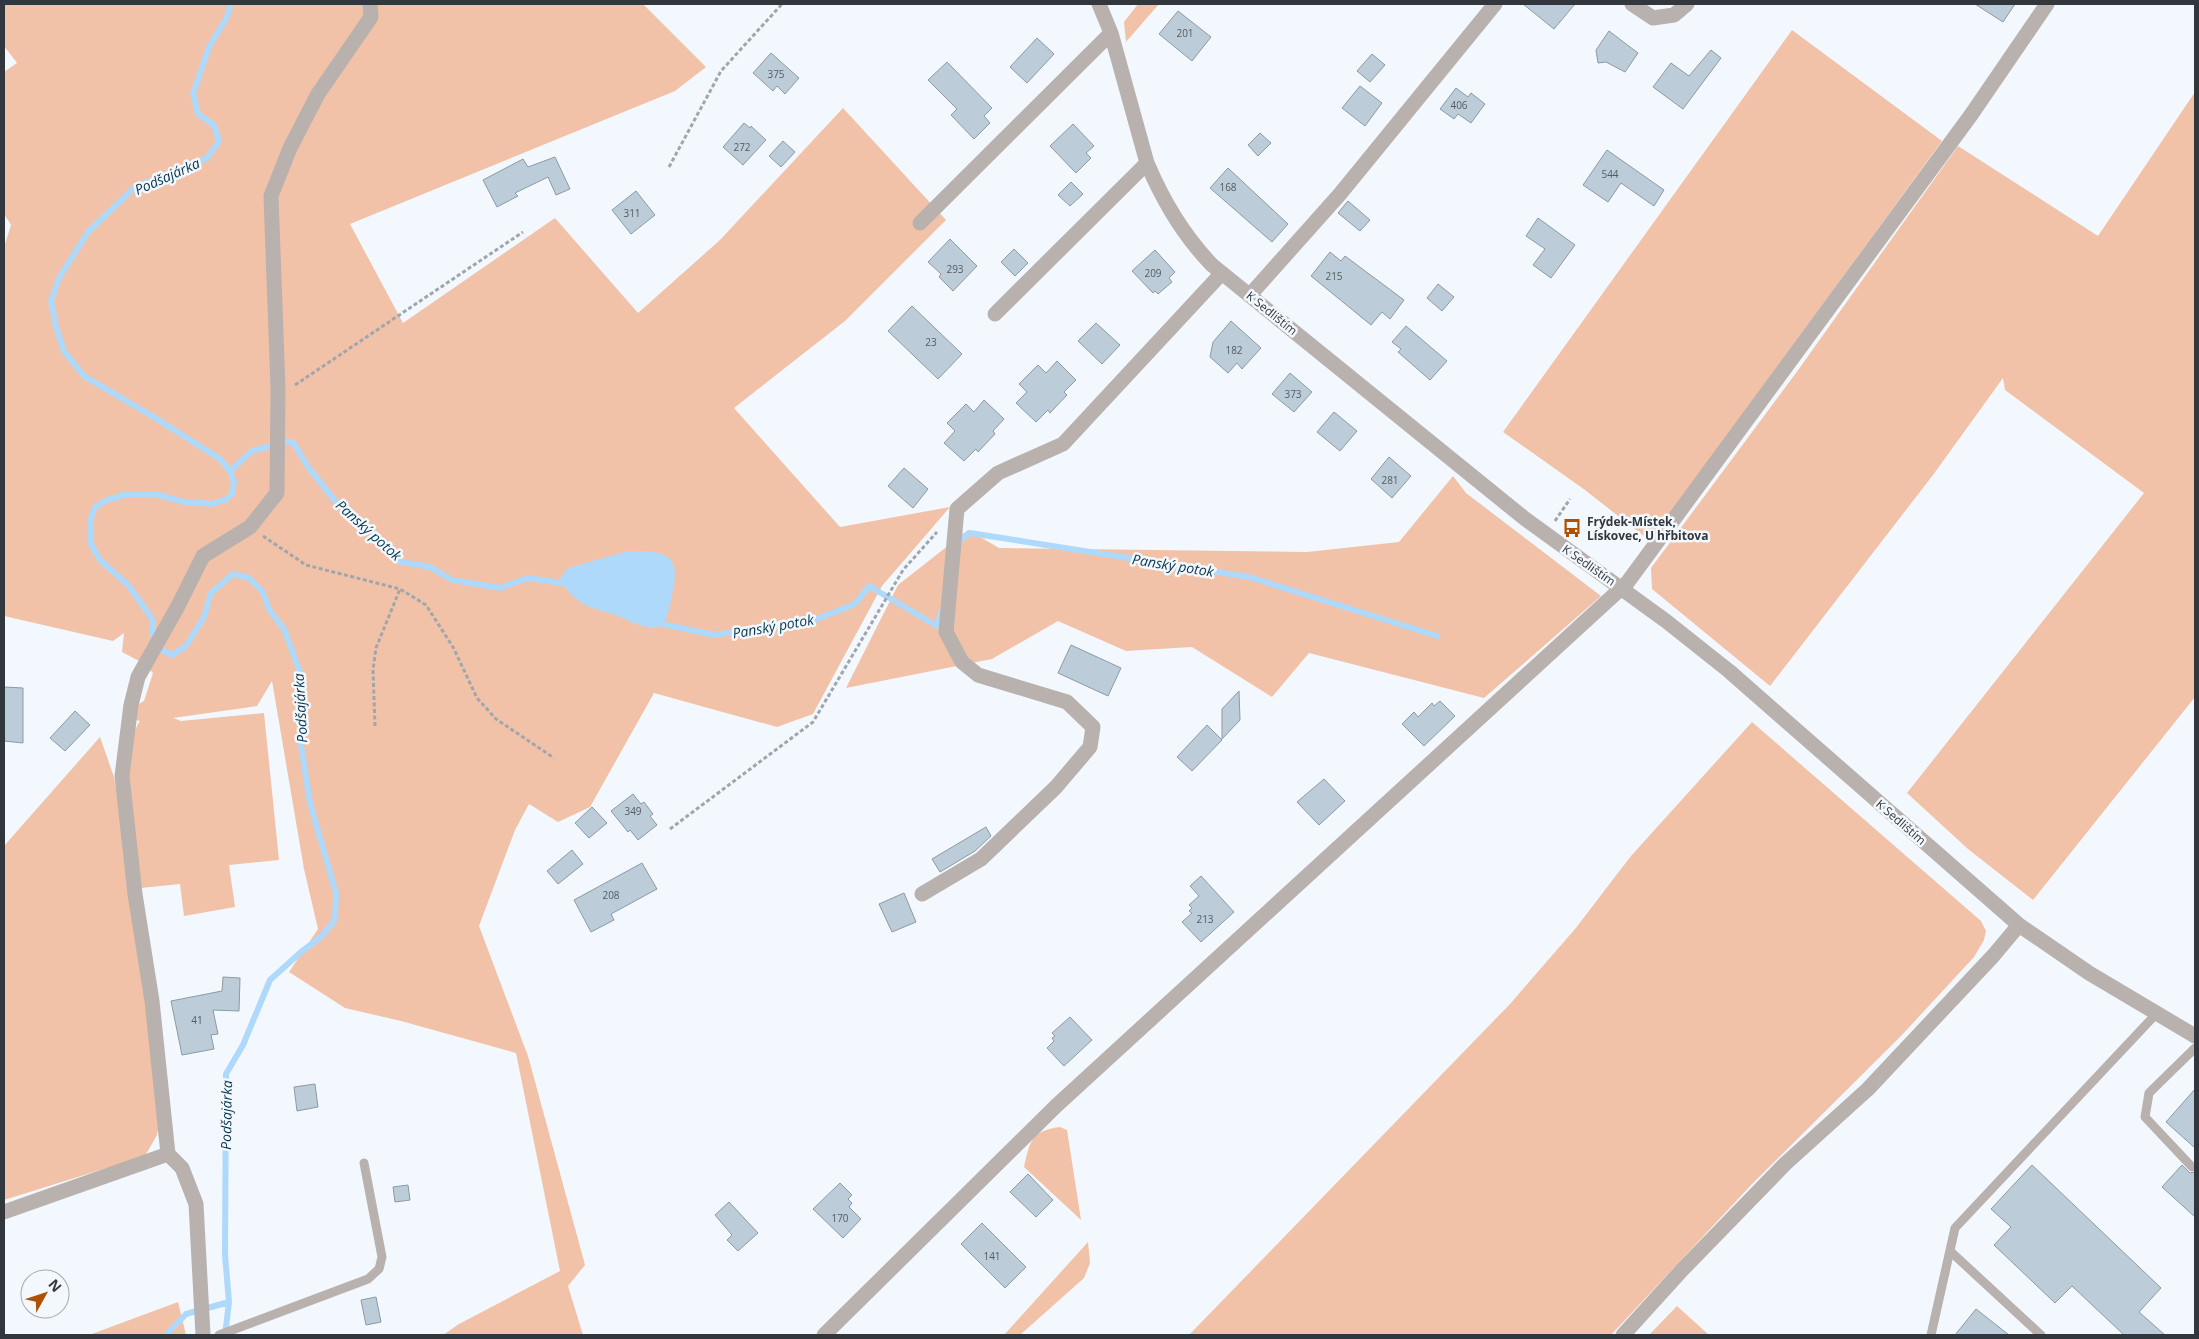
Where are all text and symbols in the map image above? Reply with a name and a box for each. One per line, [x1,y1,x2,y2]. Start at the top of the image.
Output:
house number: 201 [1176,26,1194,40]
house number: 375 [767,67,785,81]
house number: 406 [1450,98,1468,112]
house number: 272 [733,140,751,154]
water label: Podšajárka [131,153,203,199]
house number: 544 [1601,167,1619,181]
house number: 168 [1219,180,1237,194]
house number: 311 [623,206,641,220]
house number: 293 [946,262,964,276]
house number: 209 [1144,266,1162,280]
house number: 215 [1325,269,1343,283]
street label: K Sedlištím [1243,287,1301,339]
house number: 23 [925,335,937,349]
house number: 182 [1225,343,1243,357]
house number: 373 [1284,387,1302,401]
house number: 281 [1381,473,1399,487]
water label: Panský potok [332,495,407,565]
place label: Frýdek-Místek, Lískovec, U hřbitova [1587,513,1708,544]
bus stop icon: Frýdek-Místek, Lískovec, U hřbitova [1561,517,1583,539]
street label: K Sedlištím [1559,540,1619,590]
water label: Panský potok [1131,549,1216,581]
water label: Panský potok [731,609,816,642]
water label: Podšajárka [289,673,311,743]
street label: K Sedlištím [1872,795,1930,849]
house number: 349 [624,804,642,818]
house number: 208 [602,888,620,902]
house number: 213 [1196,912,1214,926]
house number: 41 [191,1013,203,1027]
water label: Podšajárka [216,1080,236,1150]
house number: 170 [831,1211,849,1225]
house number: 141 [983,1249,1001,1263]
north arrow [20,1269,70,1319]
text: N [44,1275,66,1296]

